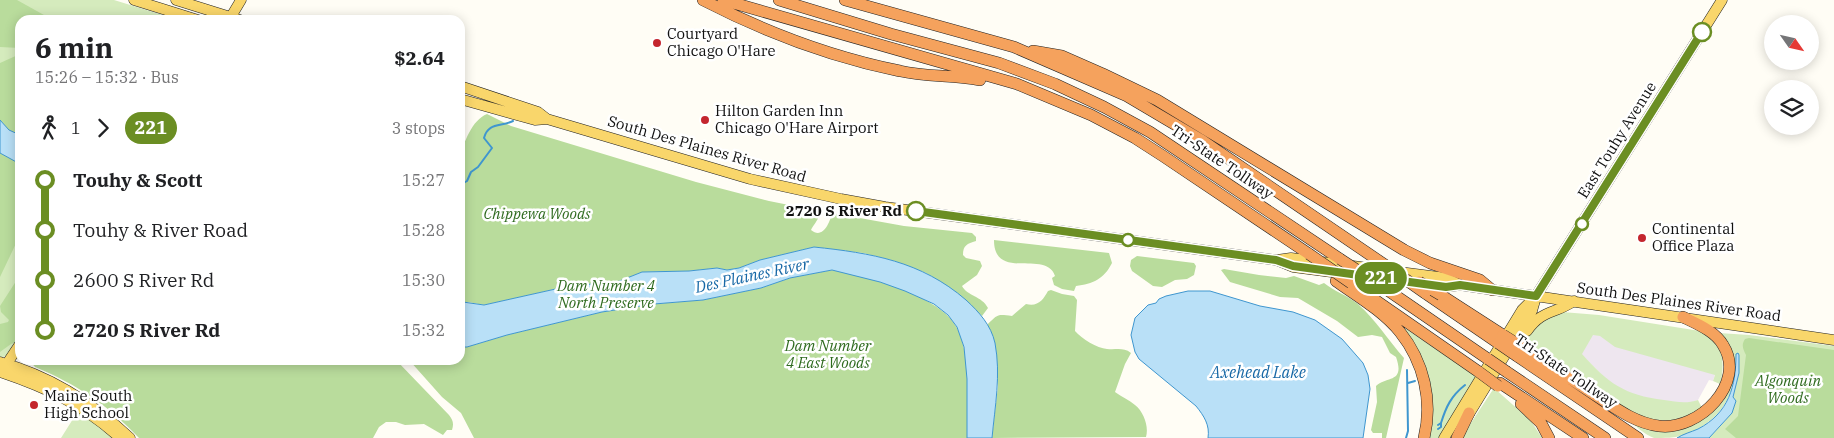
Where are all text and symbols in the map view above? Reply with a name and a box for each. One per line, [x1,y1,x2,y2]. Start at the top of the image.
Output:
north arrow [1764,15,1819,70]
map controls [1764,15,1819,135]
unlabelled marker [1692,22,1712,42]
place label: Courtyard Chicago O'Hare [667,24,776,60]
text: 6 min [35,29,113,66]
marker: Courtyard Chicago O'Hare [651,37,663,49]
text: $2.64 [394,46,445,70]
text: 15:26 – 15:32 · Bus [35,67,179,87]
street label: East Touhy Avenue [1573,78,1660,202]
button: layers [1764,80,1819,135]
place label: Hilton Garden Inn Chicago O'Hare Airport [715,101,879,137]
street label: South Des Plaines River Road [606,111,809,186]
icon: walk [35,114,63,142]
icon: forward [89,114,117,142]
marker: Hilton Garden Inn Chicago O'Hare Airport [699,114,711,126]
text: 221 [135,116,167,139]
text: 1 [71,118,81,138]
text: 3 stops [392,118,445,138]
street label: Tri-State Tollway [1167,120,1277,203]
text: Touhy & Scott [73,168,202,192]
text: 15:27 [402,170,445,190]
place label: 2720 S River Rd [786,201,903,220]
marker: 2720 S River Rd [906,201,926,221]
park label: Chippewa Woods [483,204,591,223]
unlabelled marker [1575,217,1589,231]
text: Touhy & River Road [73,218,248,242]
place label: Continental Office Plaza [1652,219,1735,255]
text: 15:28 [402,220,445,240]
marker: Continental Office Plaza [1636,232,1648,244]
unlabelled marker [1121,233,1135,247]
water label: Des Plaines River [692,253,812,297]
line badge: 221 [1352,262,1410,294]
text: 221 [1365,266,1397,289]
text: 2600 S River Rd [73,268,214,292]
text: 15:30 [402,270,445,290]
park label: Dam Number 4 North Preserve [556,276,655,312]
street label: South Des Plaines River Road [1576,278,1782,325]
text: 2720 S River Rd [73,318,220,342]
text: 15:32 [402,320,445,340]
street label: Tri-State Tollway [1511,329,1621,412]
park label: Dam Number 4 East Woods [784,336,872,372]
water label: Axehead Lake [1209,362,1306,382]
park label: Algonquin Woods [1754,371,1821,407]
place label: Maine South High School [44,386,132,422]
marker: Maine South High School [28,399,40,411]

